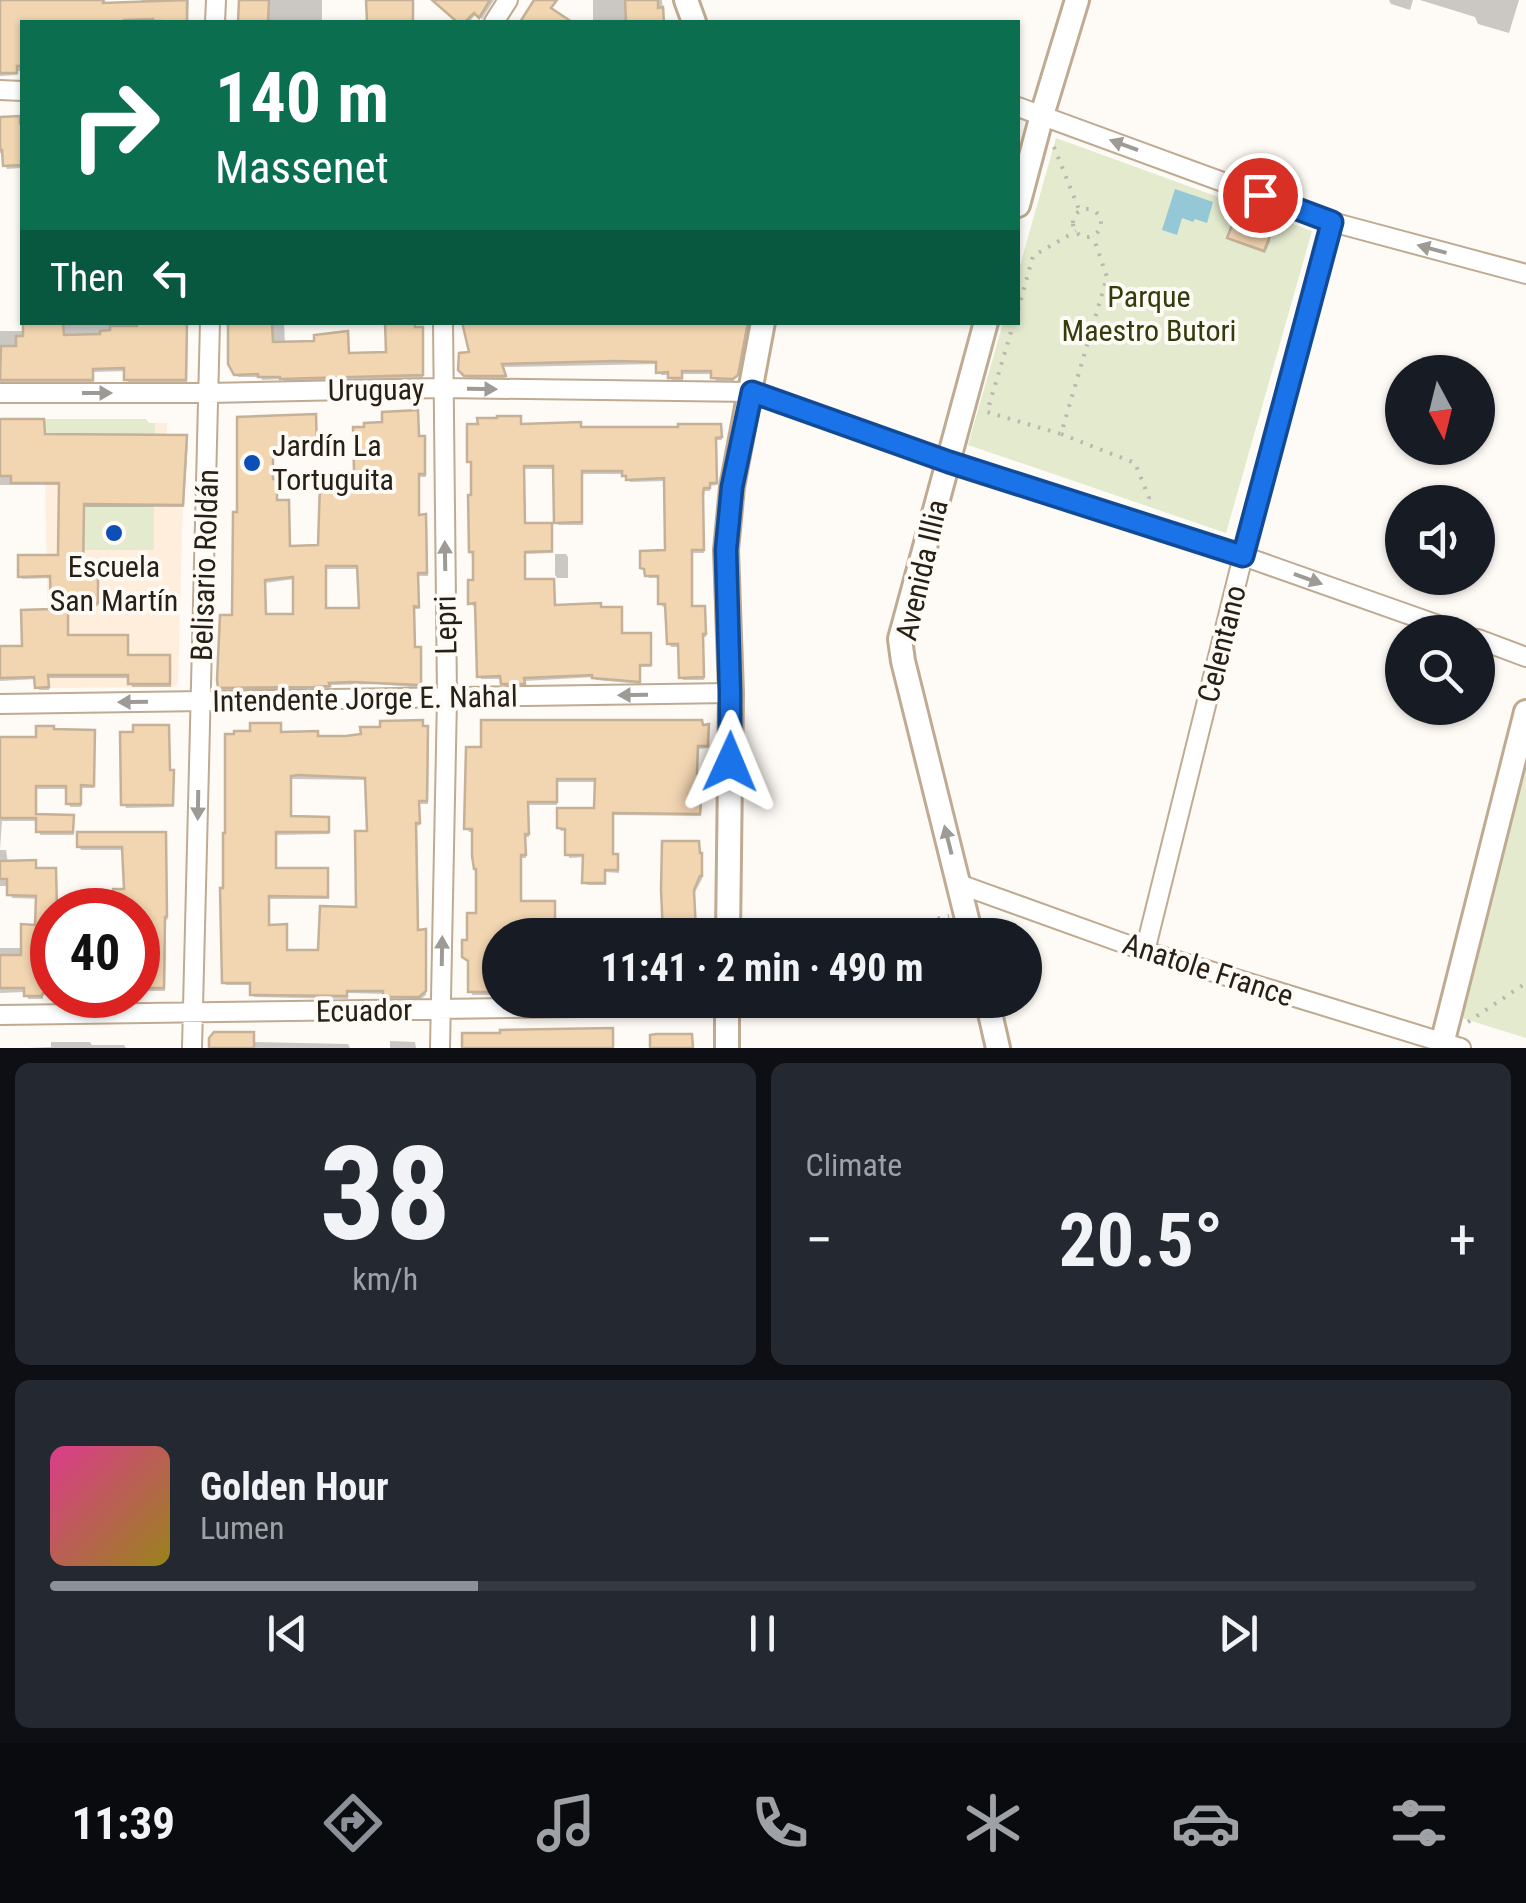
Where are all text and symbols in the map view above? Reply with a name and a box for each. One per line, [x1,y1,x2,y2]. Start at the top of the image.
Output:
text: 140 m [215,57,389,139]
icon: right [50,60,180,190]
one-way arrow [1109,137,1139,152]
text: Massenet [215,141,389,194]
pin [1218,153,1303,238]
icon: arrive [1233,168,1288,223]
one-way arrow [1416,240,1447,256]
icon: left [144,250,199,305]
text: Then [50,256,124,300]
park label: Parque Maestro Butori [1062,279,1237,348]
north arrow [1385,355,1495,465]
map controls [1385,355,1495,725]
street label: Uruguay [327,371,425,408]
one-way arrow [466,381,498,397]
one-way arrow [82,385,114,401]
place label: Jardín La Tortuguita [272,428,394,497]
marker: Jardín La Tortuguita [241,452,263,474]
street label: Belisario Roldán [184,468,225,661]
button: sound [1385,485,1495,595]
street label: Avenida Illia [888,496,955,644]
marker: Escuela San Martín [103,522,125,544]
one-way arrow [437,539,453,571]
place label: Escuela San Martín [50,549,178,618]
one-way arrow [1293,572,1323,587]
street label: Celentano [1190,582,1253,706]
street label: Lepri [427,595,464,655]
button: search [1385,615,1495,725]
street label: Intendente Jorge E. Nahal [212,678,518,719]
one-way arrow [617,687,649,703]
one-way arrow [117,694,149,710]
position arrow [678,710,782,814]
one-way arrow [190,790,206,822]
one-way arrow [940,824,955,855]
speed limit sign: 40 [30,888,160,1018]
street label: Anatole France [1119,926,1298,1014]
one-way arrow [434,934,450,966]
text: 11:41 · 2 min · 490 m [601,946,923,990]
street label: Ecuador [315,992,413,1029]
text: 38 [320,1118,451,1271]
text: Climate [806,1146,902,1184]
text: 20.5° [1059,1196,1223,1284]
text: − [806,1208,833,1272]
text: + [1449,1208,1476,1272]
text: km/h [352,1260,418,1298]
text: Golden Hour [200,1465,389,1509]
text: Lumen [200,1509,285,1547]
icon: previous [260,1606,315,1661]
icon: pause [735,1606,790,1661]
icon: next [1211,1606,1266,1661]
icon: directions [318,1788,388,1858]
icon: music [531,1788,601,1858]
icon: phone [745,1788,815,1858]
icon: climate [958,1788,1028,1858]
icon: car [1171,1788,1241,1858]
icon: filters [1384,1788,1454,1858]
text: 11:39 [72,1797,175,1850]

